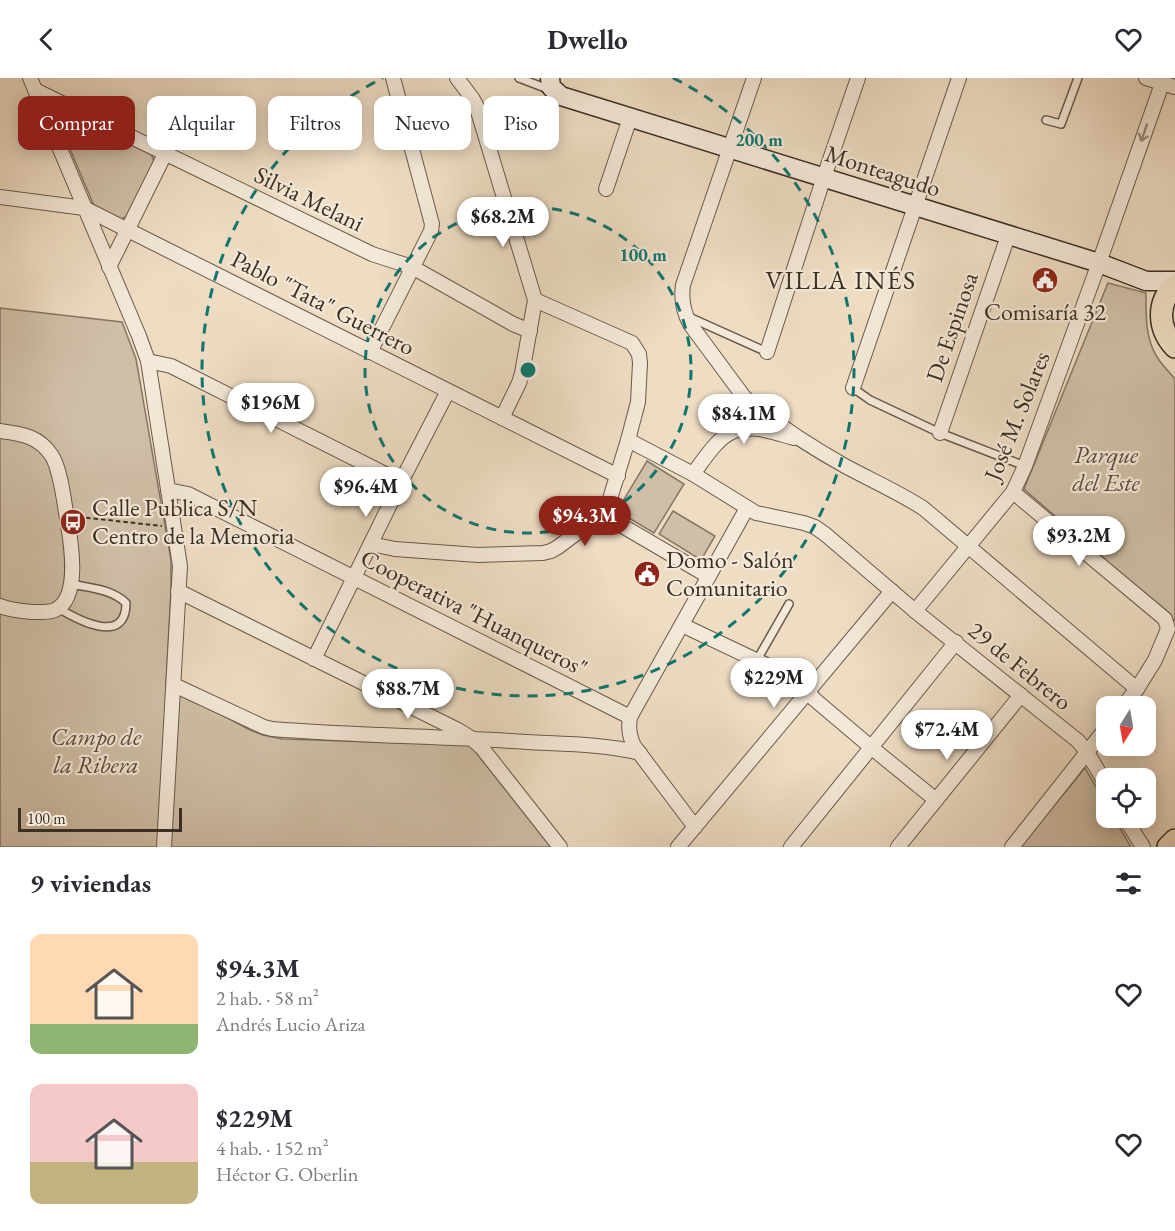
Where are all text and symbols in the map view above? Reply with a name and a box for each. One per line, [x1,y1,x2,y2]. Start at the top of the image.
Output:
text: Dwello [547,22,628,57]
icon: back [30,23,63,56]
icon: heart [1112,23,1145,56]
chip: Comprar [18,96,135,150]
chip: Alquilar [147,96,256,150]
chip: Filtros [268,96,362,150]
chip: Nuevo [374,96,471,150]
chip: Piso [483,96,559,150]
one-way arrow [1138,123,1149,142]
text: 200 m [735,128,783,151]
street label: Monteagudo [822,137,945,204]
street label: Silvia Melani [249,159,369,238]
pin: $68.2M [454,197,552,248]
text: $68.2M [471,203,535,229]
street label: Pablo "Tata" Guerrero [226,243,420,362]
text: 100 m [619,243,667,266]
district label: VILLA INÉS [765,263,917,297]
public building icon: Comisaría 32 [1030,265,1060,295]
street label: De Espinosa [918,268,985,386]
place label: Comisaría 32 [984,296,1107,327]
street label: José M. Solares [976,346,1057,487]
centre of rings [518,360,538,380]
pin: $196M [229,383,313,434]
text: $196M [241,389,301,415]
pin: $84.1M [695,394,793,445]
text: $84.1M [712,400,776,426]
park label: Parque del Este [1072,439,1140,498]
pin: $96.4M [317,467,415,518]
text: $96.4M [334,473,398,499]
place label: Calle Publica S/N Centro de la Memoria [92,492,295,551]
pin: $94.3M [536,496,634,547]
text: $94.3M [553,502,617,528]
bus stop icon: Calle Publica S/N Centro de la Memoria [58,507,88,537]
pin: $93.2M [1030,516,1128,567]
text: $93.2M [1047,522,1111,548]
street label: Cooperativa "Huanqueros" [356,542,593,683]
place label: Domo - Salón Comunitario [666,544,794,603]
public building icon: Domo - Salón Comunitario [632,559,662,589]
street label: 29 de Febrero [962,614,1079,717]
pin: $229M [732,658,816,709]
text: $229M [744,664,804,690]
pin: $88.7M [359,669,457,720]
text: $88.7M [376,675,440,701]
north arrow [1096,696,1156,756]
map controls [1096,696,1156,828]
pin: $72.4M [898,710,996,761]
text: $72.4M [915,716,979,742]
park label: Campo de la Ribera [51,721,142,780]
button: locate [1096,768,1156,828]
scale bar [18,805,182,832]
text: 100 m [27,808,66,829]
text: 9 viviendas [30,866,151,900]
icon: filters [1112,867,1145,900]
text: $94.3M [216,951,300,985]
icon: home [78,958,150,1030]
icon: heart [1112,978,1145,1011]
text: 2 hab. · 58 m² [216,985,319,1011]
text: Andrés Lucio Ariza [216,1011,366,1037]
text: $229M [216,1101,293,1135]
icon: home [78,1108,150,1180]
icon: heart [1112,1128,1145,1161]
text: 4 hab. · 152 m² [216,1135,329,1161]
text: Héctor G. Oberlin [216,1161,358,1187]

